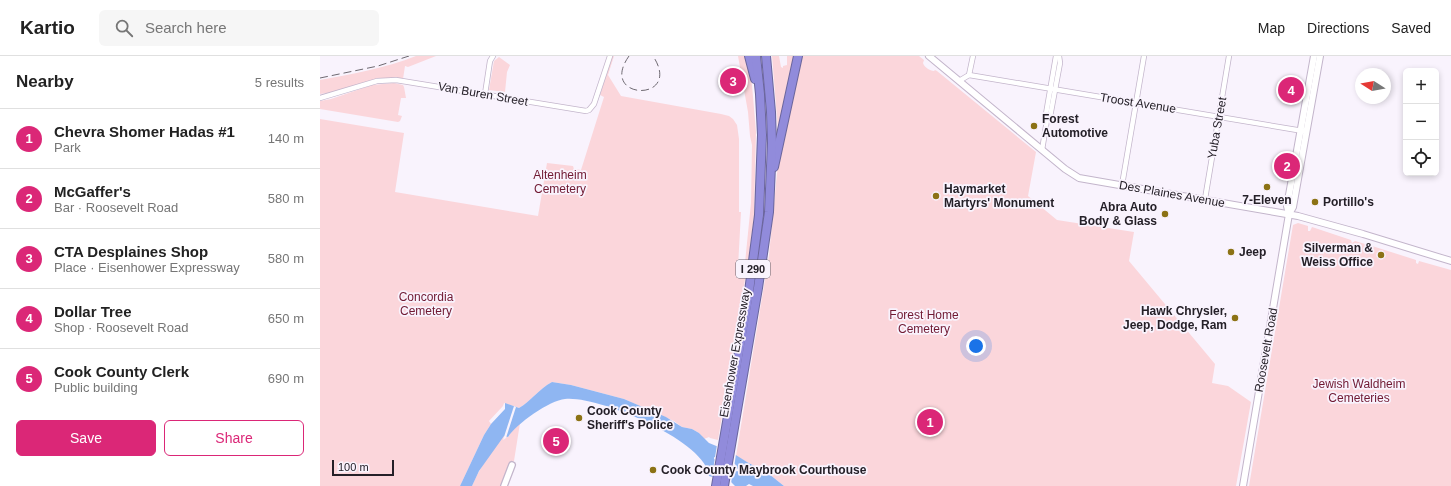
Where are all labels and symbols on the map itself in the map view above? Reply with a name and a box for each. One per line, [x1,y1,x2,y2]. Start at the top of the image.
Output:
pin: 3 [720,66,746,96]
north arrow [1355,68,1391,104]
pin: 4 [1278,75,1304,105]
street label: Van Buren Street [437,79,530,109]
street label: Troost Avenue [1099,90,1177,116]
street label: Yuba Street [1205,95,1229,160]
place label: Forest Automotive [1042,112,1108,140]
marker: Forest Automotive [1029,121,1039,131]
pin: 2 [1274,151,1300,181]
park label: Altenheim Cemetery [533,168,587,196]
street label: Des Plaines Avenue [1118,178,1226,210]
place label: Haymarket Martyrs' Monument [944,182,1054,210]
marker: 7-Eleven [1262,182,1272,192]
marker: Haymarket Martyrs' Monument [931,191,941,201]
place label: 7-Eleven [1242,193,1292,207]
place label: Portillo's [1323,195,1374,209]
marker: Portillo's [1310,197,1320,207]
place label: Abra Auto Body & Glass [1079,200,1157,228]
marker: Abra Auto Body & Glass [1160,209,1170,219]
place label: Silverman & Weiss Office [1301,241,1373,269]
place label: Jeep [1239,245,1266,259]
marker: Jeep [1226,247,1236,257]
marker: Silverman & Weiss Office [1376,250,1386,260]
road number: I 290 [736,260,770,278]
street label: Eisenhower Expressway [717,287,753,419]
park label: Concordia Cemetery [399,290,454,318]
place label: Hawk Chrysler, Jeep, Dodge, Ram [1123,304,1227,332]
street label: Roosevelt Road [1252,307,1280,393]
park label: Forest Home Cemetery [889,308,959,336]
marker: Hawk Chrysler, Jeep, Dodge, Ram [1230,313,1240,323]
your location [966,336,986,356]
park label: Jewish Waldheim Cemeteries [1313,377,1405,405]
place label: Cook County Sheriff's Police [587,404,674,432]
pin: 1 [917,407,943,437]
marker: Cook County Sheriff's Police [574,413,584,423]
pin: 5 [543,426,569,456]
scale bar [332,458,394,477]
place label: Cook County Maybrook Courthouse [661,463,867,477]
marker: Cook County Maybrook Courthouse [648,465,658,475]

